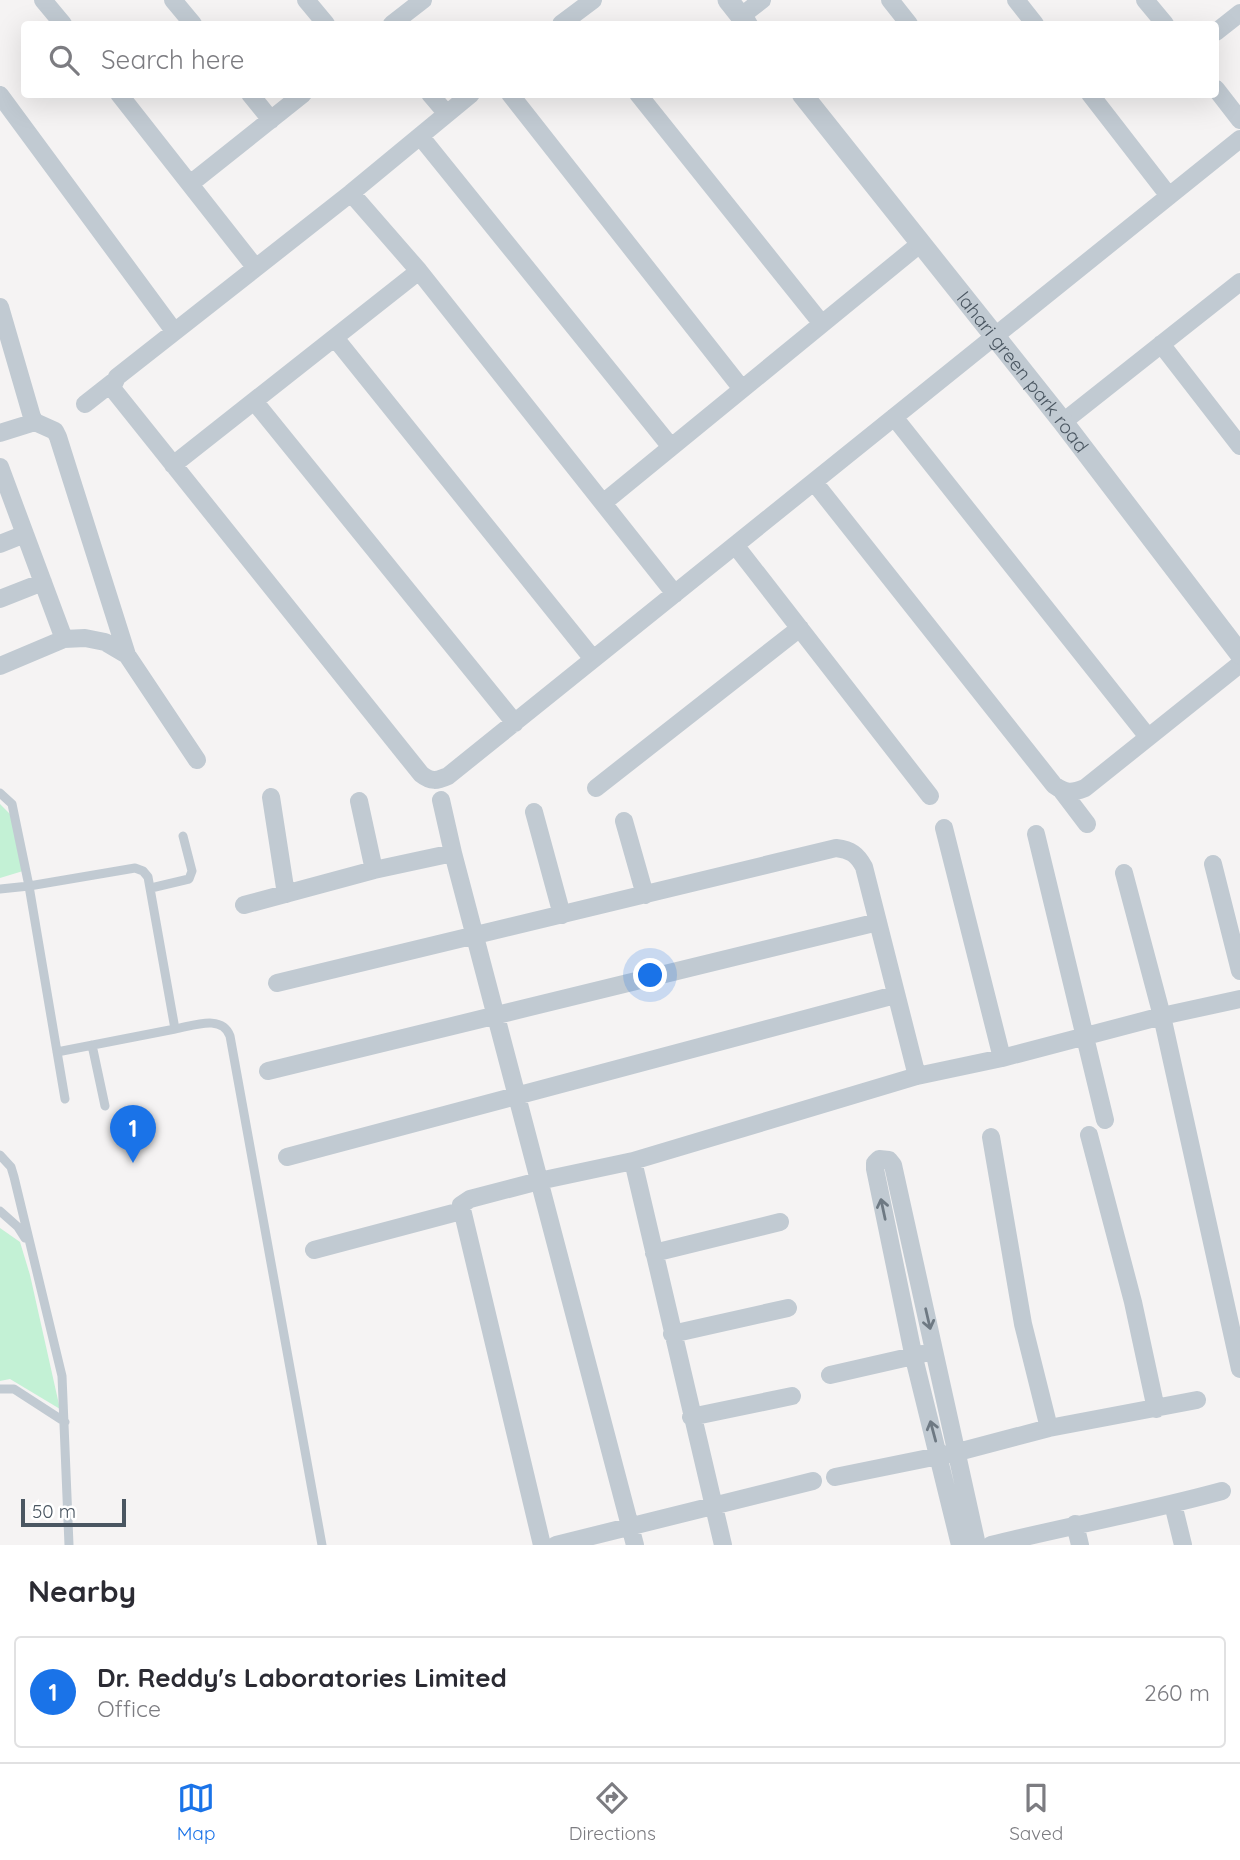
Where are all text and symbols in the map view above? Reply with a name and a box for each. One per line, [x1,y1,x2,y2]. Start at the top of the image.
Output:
search box [21,21,1219,98]
icon: search [45,41,83,79]
text: Search here [101,43,245,76]
street label: lahari green park road [952,287,1094,457]
your location [633,958,667,992]
pin: 1 [110,1105,156,1163]
one-way arrow [876,1198,890,1221]
one-way arrow [922,1307,935,1330]
one-way arrow [926,1420,939,1443]
scale bar [21,1496,126,1528]
text: 50 m [32,1499,76,1523]
text: Nearby [28,1572,136,1610]
text: Dr. Reddy's Laboratories Limited [97,1661,507,1694]
text: 1 [49,1678,57,1707]
text: 260 m [1144,1678,1210,1707]
text: Office [97,1694,161,1723]
tab: Map [177,1779,215,1845]
tab: Directions [569,1779,656,1845]
tab: Saved [1009,1779,1063,1845]

